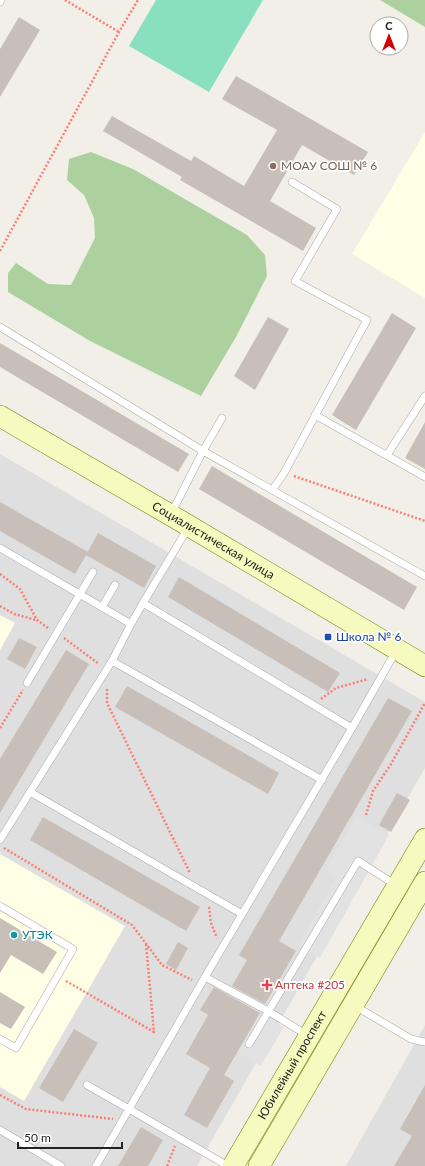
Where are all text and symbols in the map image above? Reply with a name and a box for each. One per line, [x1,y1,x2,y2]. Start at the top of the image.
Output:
north arrow [369,16,409,56]
text: С [385,19,393,32]
place label: МОАУ СОШ № 6 [281,158,377,173]
marker: МОАУ СОШ № 6 [268,161,278,171]
street label: Социалистическая улица [150,498,278,582]
place label: Школа № 6 [336,629,401,644]
marker: Школа № 6 [323,632,333,642]
place label: УТЭК [22,927,53,942]
marker: УТЭК [9,930,19,940]
place label: Аптека #205 [275,977,345,992]
marker: Аптека #205 [262,980,272,990]
street label: Юбилейный проспект [254,1008,330,1122]
scale bar [18,1124,122,1150]
text: 50 m [24,1130,51,1145]

